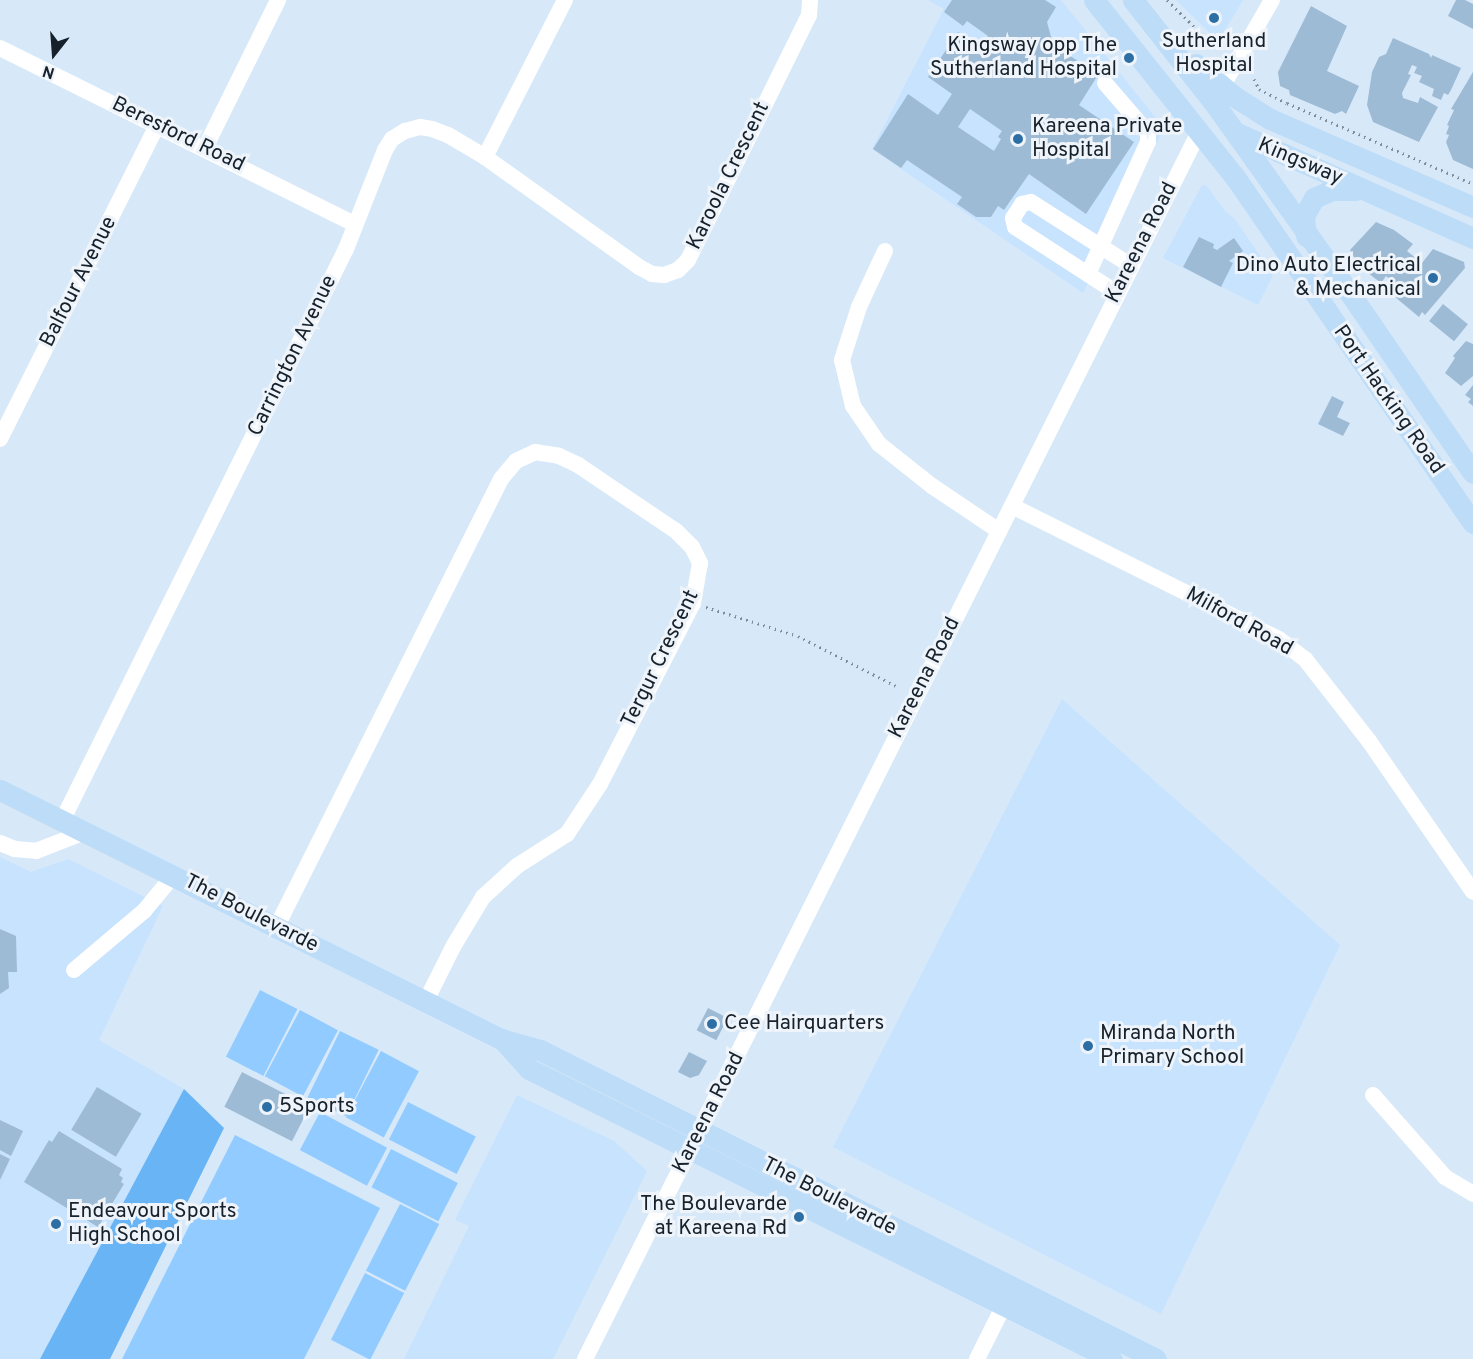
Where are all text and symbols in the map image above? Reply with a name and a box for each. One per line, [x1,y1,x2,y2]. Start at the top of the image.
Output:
marker: Sutherland Hospital [1205,9,1223,27]
north arrow [24,24,84,84]
place label: Sutherland Hospital [1162,29,1266,79]
place label: Kingsway opp The Sutherland Hospital [930,33,1117,83]
marker: Kingsway opp The Sutherland Hospital [1122,51,1136,65]
text: N [40,60,57,82]
street label: Beresford Road [107,92,249,178]
street label: Karoola Crescent [682,98,776,254]
place label: Kareena Private Hospital [1032,114,1182,164]
marker: Kareena Private Hospital [1009,130,1027,148]
street label: Kingsway [1254,133,1346,191]
street label: Kareena Road [1101,178,1183,308]
street label: Balfour Avenue [35,212,123,352]
place label: Dino Auto Electrical & Mechanical [1235,253,1421,303]
street label: Carrington Avenue [243,271,343,441]
marker: Dino Auto Electrical & Mechanical [1426,271,1440,285]
street label: Port Hacking Road [1327,321,1449,479]
street label: Milford Road [1181,582,1297,662]
street label: Tergur Crescent [617,586,705,732]
street label: Kareena Road [884,613,966,743]
street label: The Boulevarde [180,869,322,959]
place label: Cee Hairquarters [724,1011,884,1037]
marker: Cee Hairquarters [705,1017,719,1031]
place label: Miranda North Primary School [1100,1021,1244,1071]
marker: Miranda North Primary School [1081,1039,1095,1053]
street label: Kareena Road [668,1048,750,1178]
place label: 5Sports [279,1094,355,1120]
marker: 5Sports [260,1100,274,1114]
street label: The Boulevarde [758,1152,900,1242]
place label: The Boulevarde at Kareena Rd [640,1192,787,1242]
place label: Endeavour Sports High School [68,1199,237,1249]
marker: The Boulevarde at Kareena Rd [792,1210,806,1224]
marker: Endeavour Sports High School [49,1217,63,1231]

